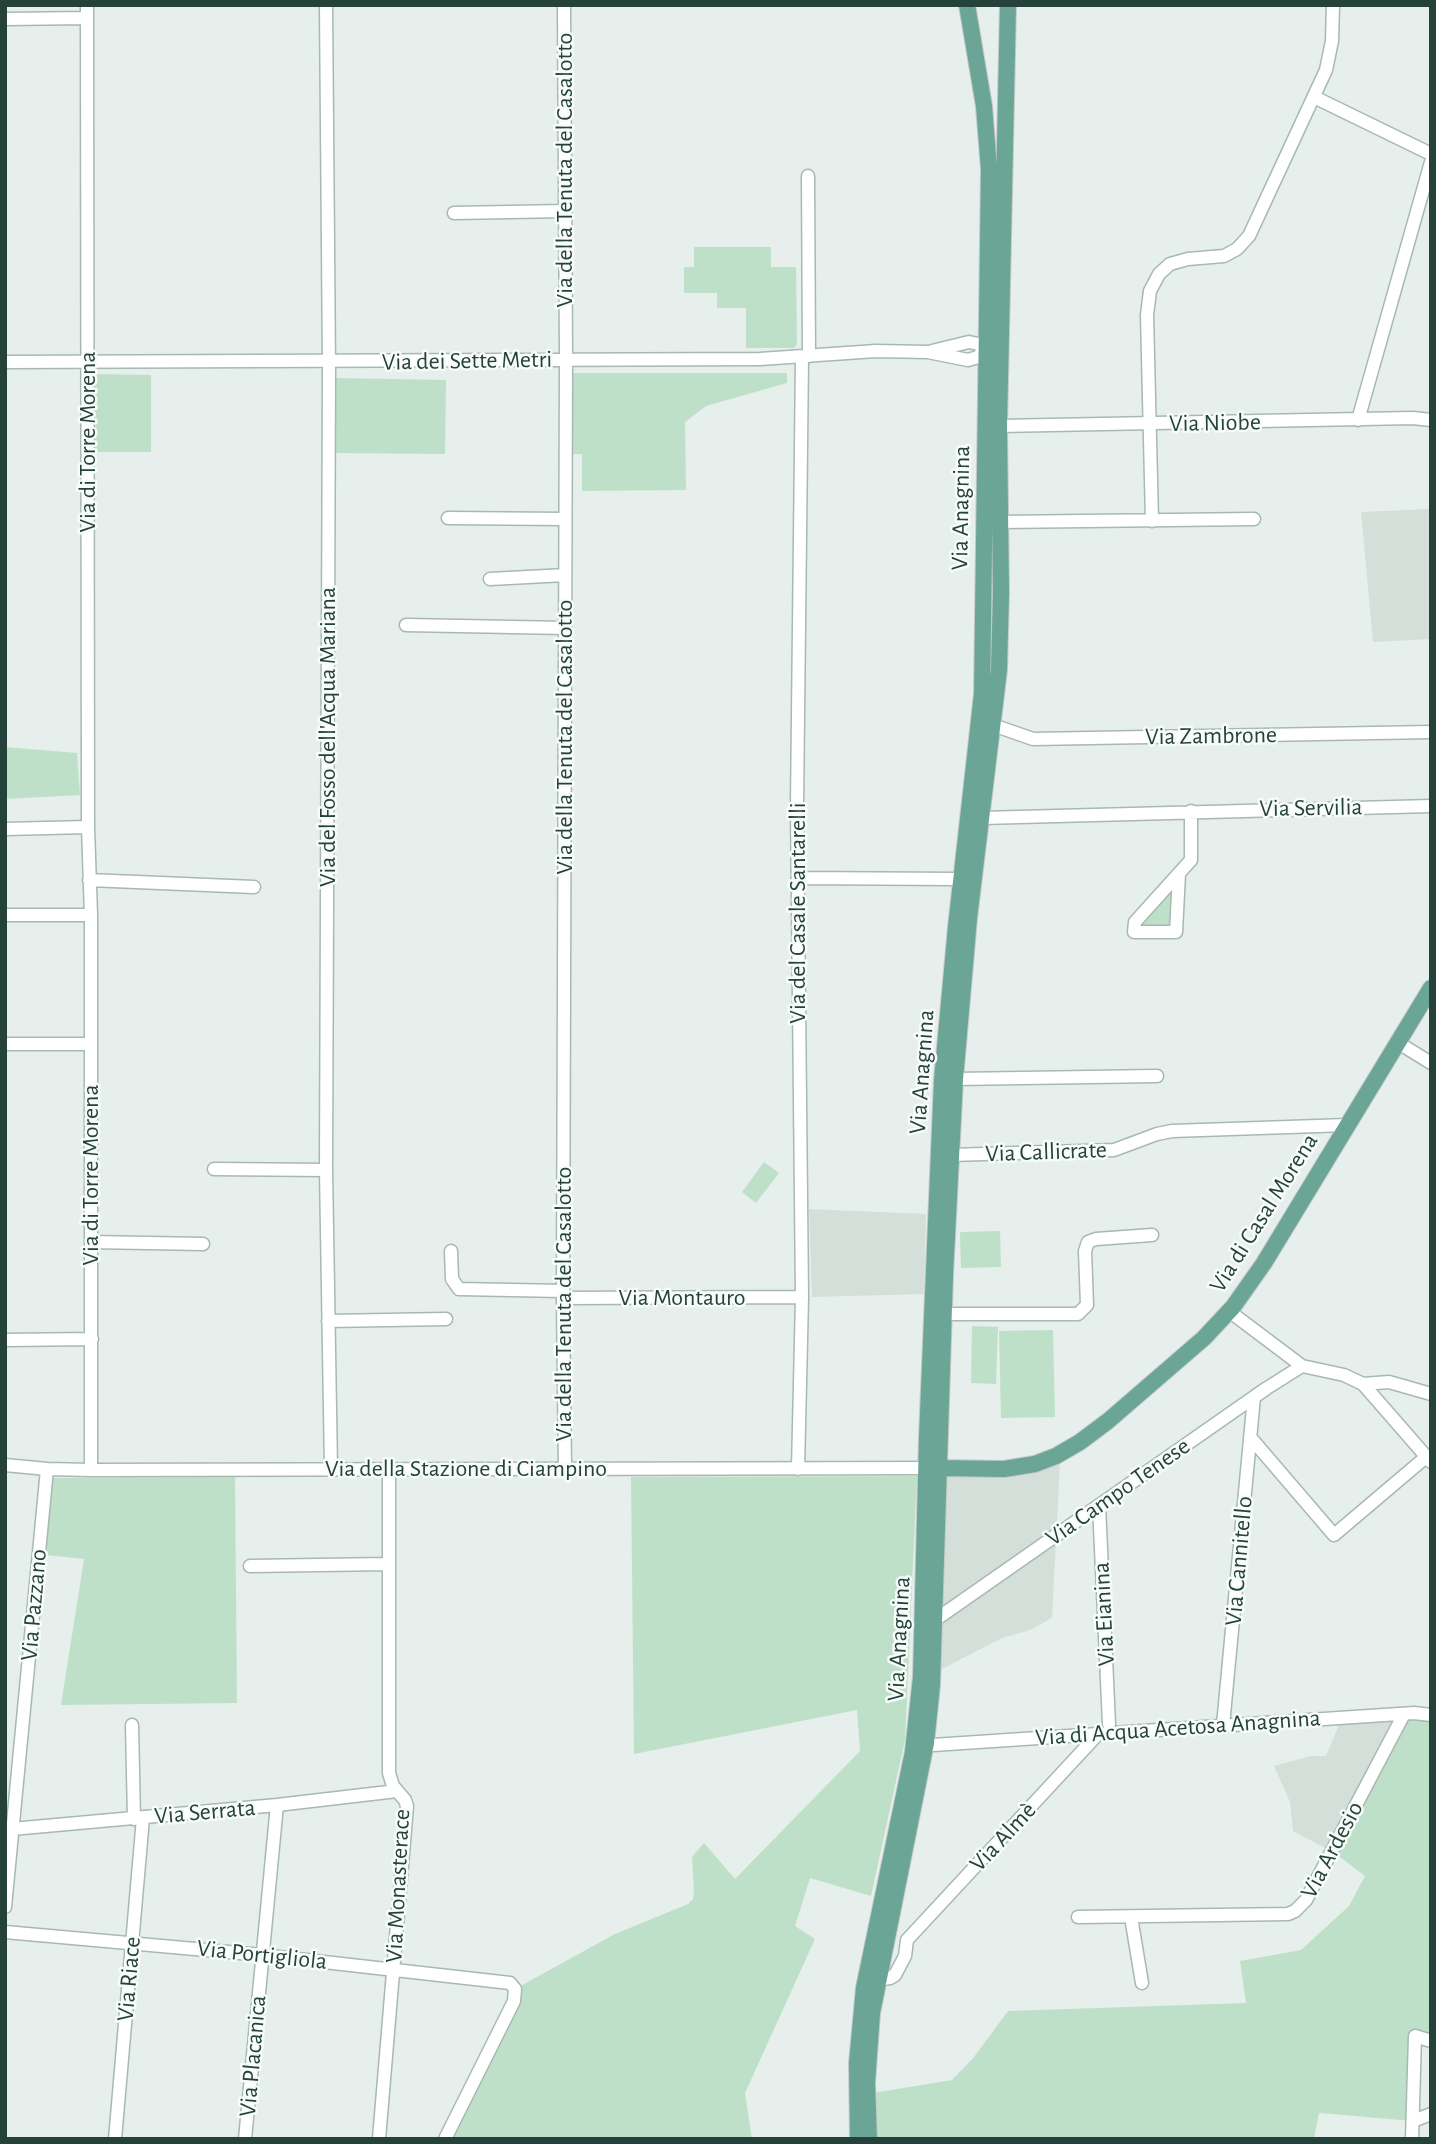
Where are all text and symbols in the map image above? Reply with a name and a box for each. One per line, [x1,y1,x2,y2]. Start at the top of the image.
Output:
street label: Via della Tenuta del Casalotto [551,33,579,307]
street label: Via dei Sette Metri [382,345,552,377]
street label: Via di Torre Morena [74,351,102,533]
street label: Via Niobe [1169,408,1261,438]
street label: Via Anagnina [946,445,976,571]
street label: Via del Fosso dell'Acqua Mariana [314,587,342,887]
street label: Via della Tenuta del Casalotto [551,600,579,874]
street label: Via Zambrone [1145,720,1277,752]
street label: Via Servilia [1259,793,1363,823]
street label: Via del Casale Santarelli [784,802,812,1024]
street label: Via Anagnina [903,1009,941,1135]
street label: Via di Torre Morena [77,1084,105,1266]
street label: Via di Casal Morena [1203,1128,1325,1298]
street label: Via Callicrate [985,1135,1107,1169]
street label: Via della Tenuta del Casalotto [550,1167,578,1441]
street label: Via Montauro [618,1284,746,1312]
street label: Via Campo Tenese [1040,1432,1196,1552]
street label: Via della Stazione di Ciampino [325,1455,607,1483]
street label: Via Cannitello [1219,1495,1259,1627]
street label: Via Pazzano [15,1548,53,1662]
street label: Via Eianina [1087,1561,1121,1667]
street label: Via Anagnina [881,1576,917,1702]
street label: Via di Acqua Acetosa Anagnina [1034,1704,1322,1752]
street label: Via Serrata [153,1793,257,1831]
street label: Via Almè [964,1796,1042,1878]
street label: Via Ardesio [1294,1797,1370,1903]
street label: Via Monasterace [380,1808,416,1964]
street label: Via Portigliola [195,1934,329,1976]
street label: Via Riace [111,1935,147,2023]
street label: Via Placanica [233,1994,273,2118]

